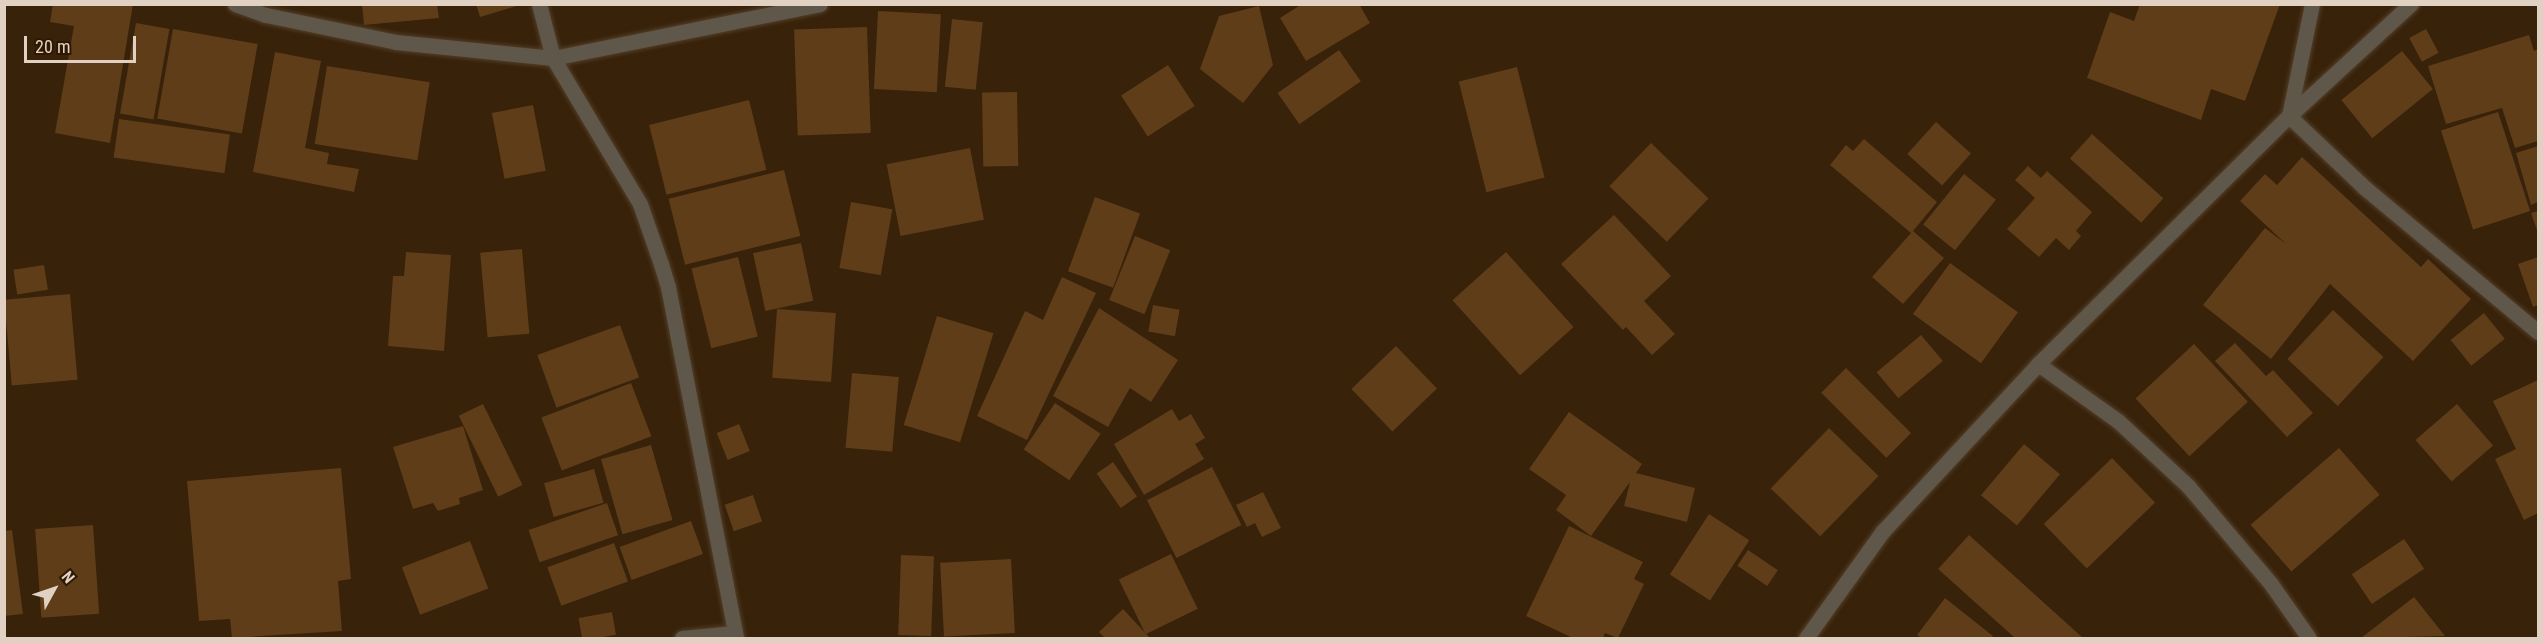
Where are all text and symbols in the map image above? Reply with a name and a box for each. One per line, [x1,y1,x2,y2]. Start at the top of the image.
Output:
scale bar [27,24,140,62]
text: 20 m [35,36,70,57]
north arrow [24,559,84,619]
text: N [58,567,79,587]

